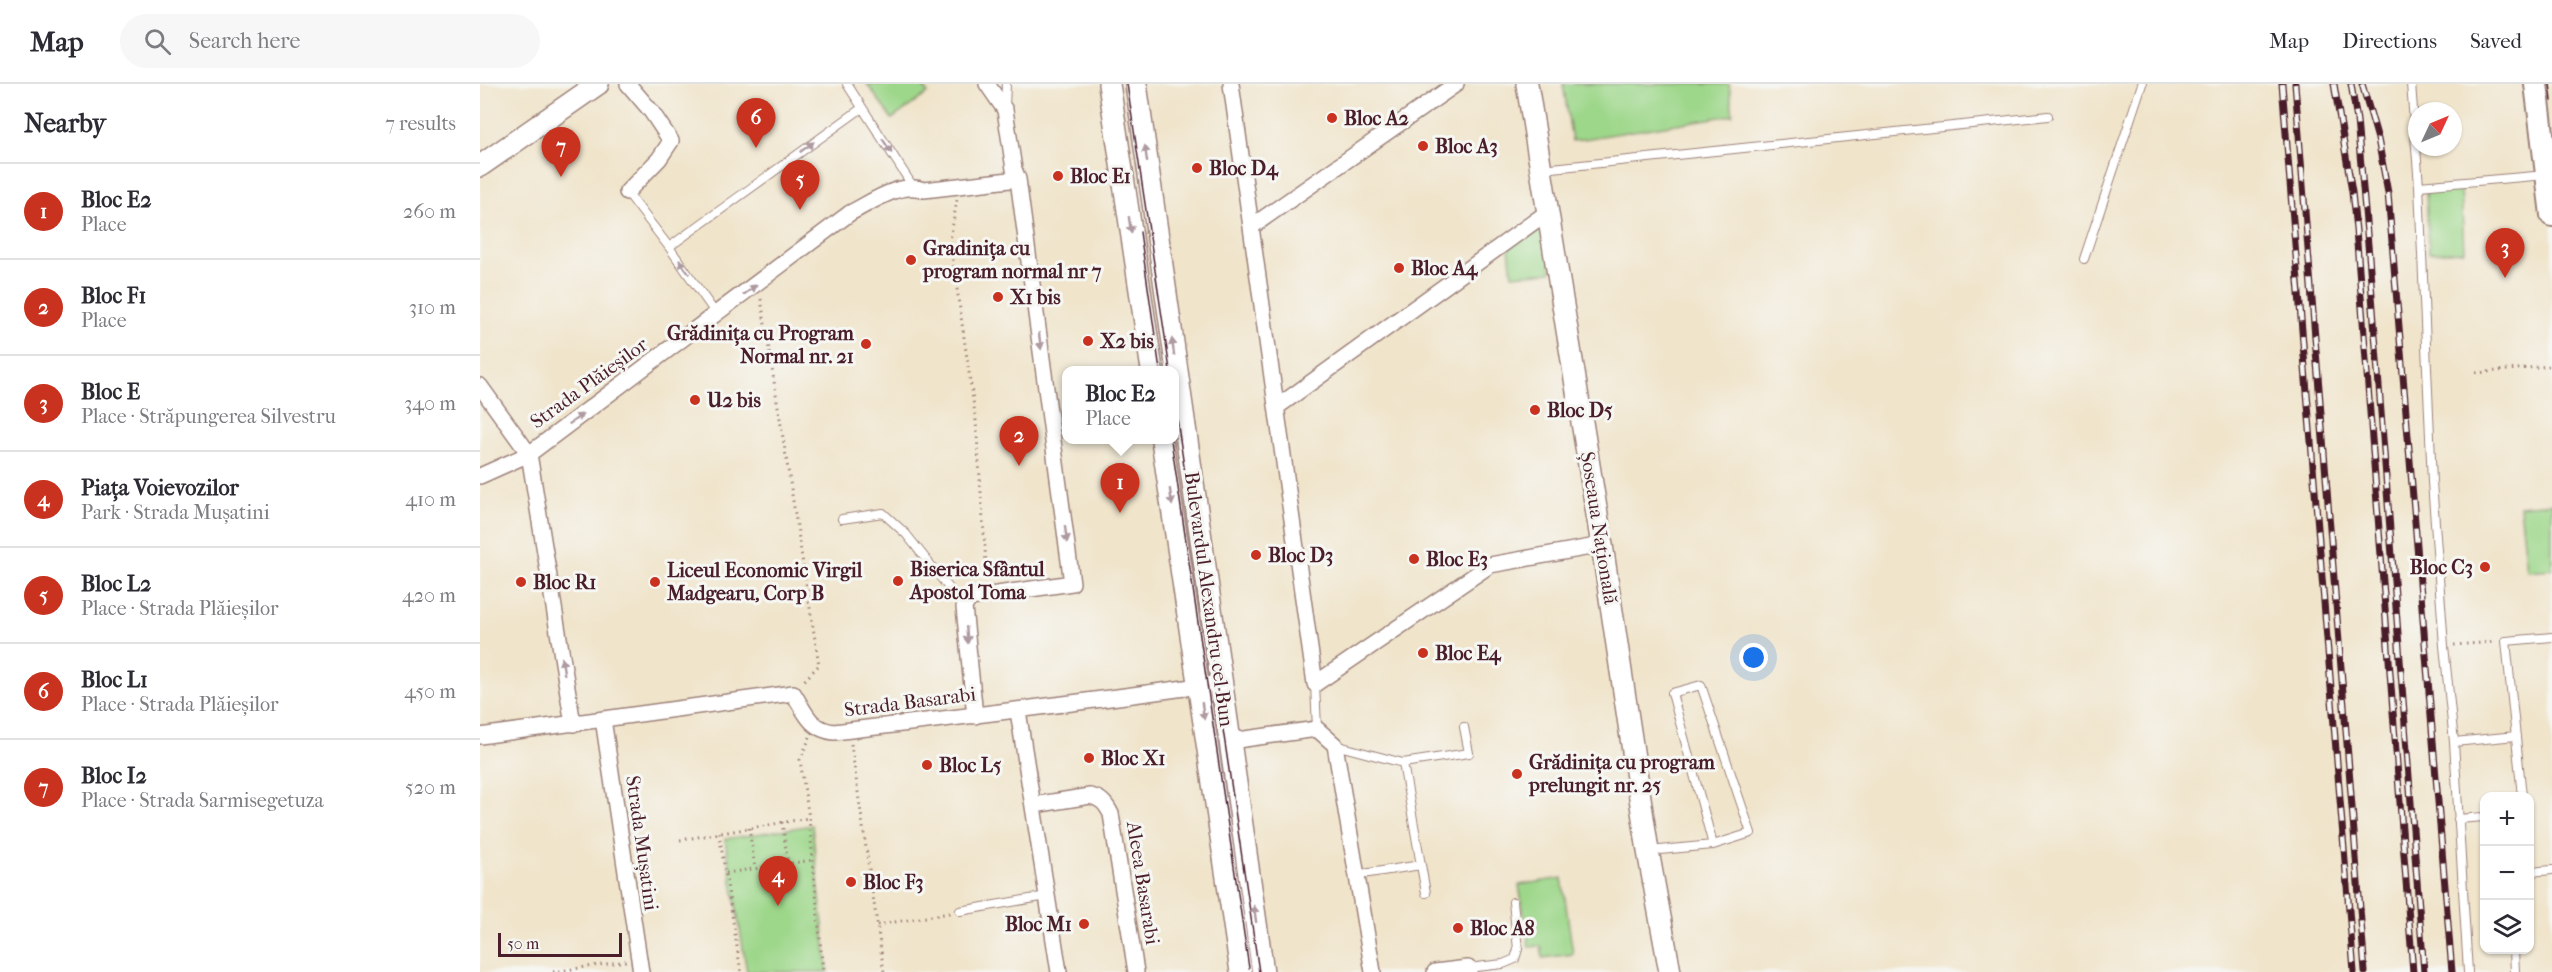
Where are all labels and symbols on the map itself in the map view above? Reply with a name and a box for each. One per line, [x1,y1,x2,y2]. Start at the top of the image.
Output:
pin: 6 [736,98,776,148]
north arrow [2408,102,2462,156]
place label: Bloc A2 [1344,107,1409,130]
marker: Bloc A2 [1325,111,1339,125]
pin: 7 [542,128,580,177]
place label: Bloc A3 [1435,135,1498,158]
one-way arrow [881,138,893,154]
marker: Bloc A3 [1416,139,1430,153]
one-way arrow [799,141,815,153]
one-way arrow [1141,144,1150,163]
place label: Bloc D4 [1209,157,1279,181]
pin: 5 [780,160,820,210]
marker: Bloc D4 [1190,161,1204,175]
place label: Bloc E1 [1070,165,1131,188]
marker: Bloc E1 [1051,169,1065,183]
one-way arrow [1126,216,1135,235]
pin: 3 [2486,228,2524,278]
place label: Gradinița cu program normal nr 7 [922,237,1102,283]
marker: Gradinița cu program normal nr 7 [904,253,918,267]
place label: Bloc A4 [1411,257,1479,281]
one-way arrow [678,259,690,275]
marker: Bloc A4 [1392,261,1406,275]
one-way arrow [742,285,757,297]
place label: X1 bis [1009,286,1061,309]
marker: X1 bis [991,290,1005,304]
place label: Grădinița cu Program Normal nr. 21 [667,322,854,368]
place label: X2 bis [1099,330,1154,353]
one-way arrow [1035,331,1045,350]
street label: Strada Plăieșilor [526,332,653,433]
marker: X2 bis [1081,334,1095,348]
marker: Grădinița cu Program Normal nr. 21 [859,337,873,351]
one-way arrow [1169,337,1178,356]
place label: U2 bis [706,389,761,412]
marker: U2 bis [688,393,702,407]
place label: Bloc D5 [1547,399,1613,422]
marker: Bloc D5 [1528,403,1542,417]
one-way arrow [568,413,584,425]
pin: 2 [1000,416,1038,466]
street label: Șoseaua Națională [1575,450,1623,607]
pin: 1 [1100,464,1140,513]
street label: Bulevardul Alexandru cel Bun [1180,470,1238,728]
one-way arrow [1166,488,1175,507]
one-way arrow [1061,525,1070,544]
place label: Bloc D3 [1268,544,1333,567]
marker: Bloc D3 [1249,548,1263,562]
place label: Bloc E3 [1426,548,1488,571]
marker: Bloc E3 [1407,552,1421,566]
place label: Bloc C3 [2410,556,2473,579]
place label: Biserica Sfântul Apostol Toma [908,558,1045,604]
place label: Liceul Economic Virgil Madgearu, Corp B [666,559,863,605]
marker: Bloc C3 [2478,560,2492,574]
place label: Bloc R1 [533,571,596,594]
marker: Biserica Sfântul Apostol Toma [891,574,905,588]
marker: Bloc R1 [514,575,528,589]
marker: Liceul Economic Virgil Madgearu, Corp B [648,575,662,589]
one-way arrow [962,626,972,645]
place label: Bloc E4 [1435,642,1502,666]
your location [1739,643,1768,672]
marker: Bloc E4 [1416,646,1430,660]
one-way arrow [559,657,568,676]
street label: Strada Basarabi [843,682,977,721]
one-way arrow [1198,702,1207,721]
place label: Bloc X1 [1101,747,1165,770]
marker: Bloc X1 [1082,751,1096,765]
place label: Grădinița cu program prelungit nr. 25 [1528,751,1715,797]
place label: Bloc L5 [939,754,1002,777]
marker: Bloc L5 [920,758,934,772]
marker: Grădinița cu program prelungit nr. 25 [1510,767,1524,781]
street label: Strada Mușatini [621,774,663,912]
street label: Aleea Basarabi [1122,819,1164,946]
pin: 4 [758,856,798,906]
place label: Bloc F3 [863,871,924,894]
marker: Bloc F3 [844,875,858,889]
one-way arrow [1250,905,1259,924]
place label: Bloc M1 [1005,913,1072,936]
marker: Bloc M1 [1077,917,1091,931]
place label: Bloc A8 [1470,917,1535,940]
marker: Bloc A8 [1451,921,1465,935]
scale bar [498,930,622,958]

